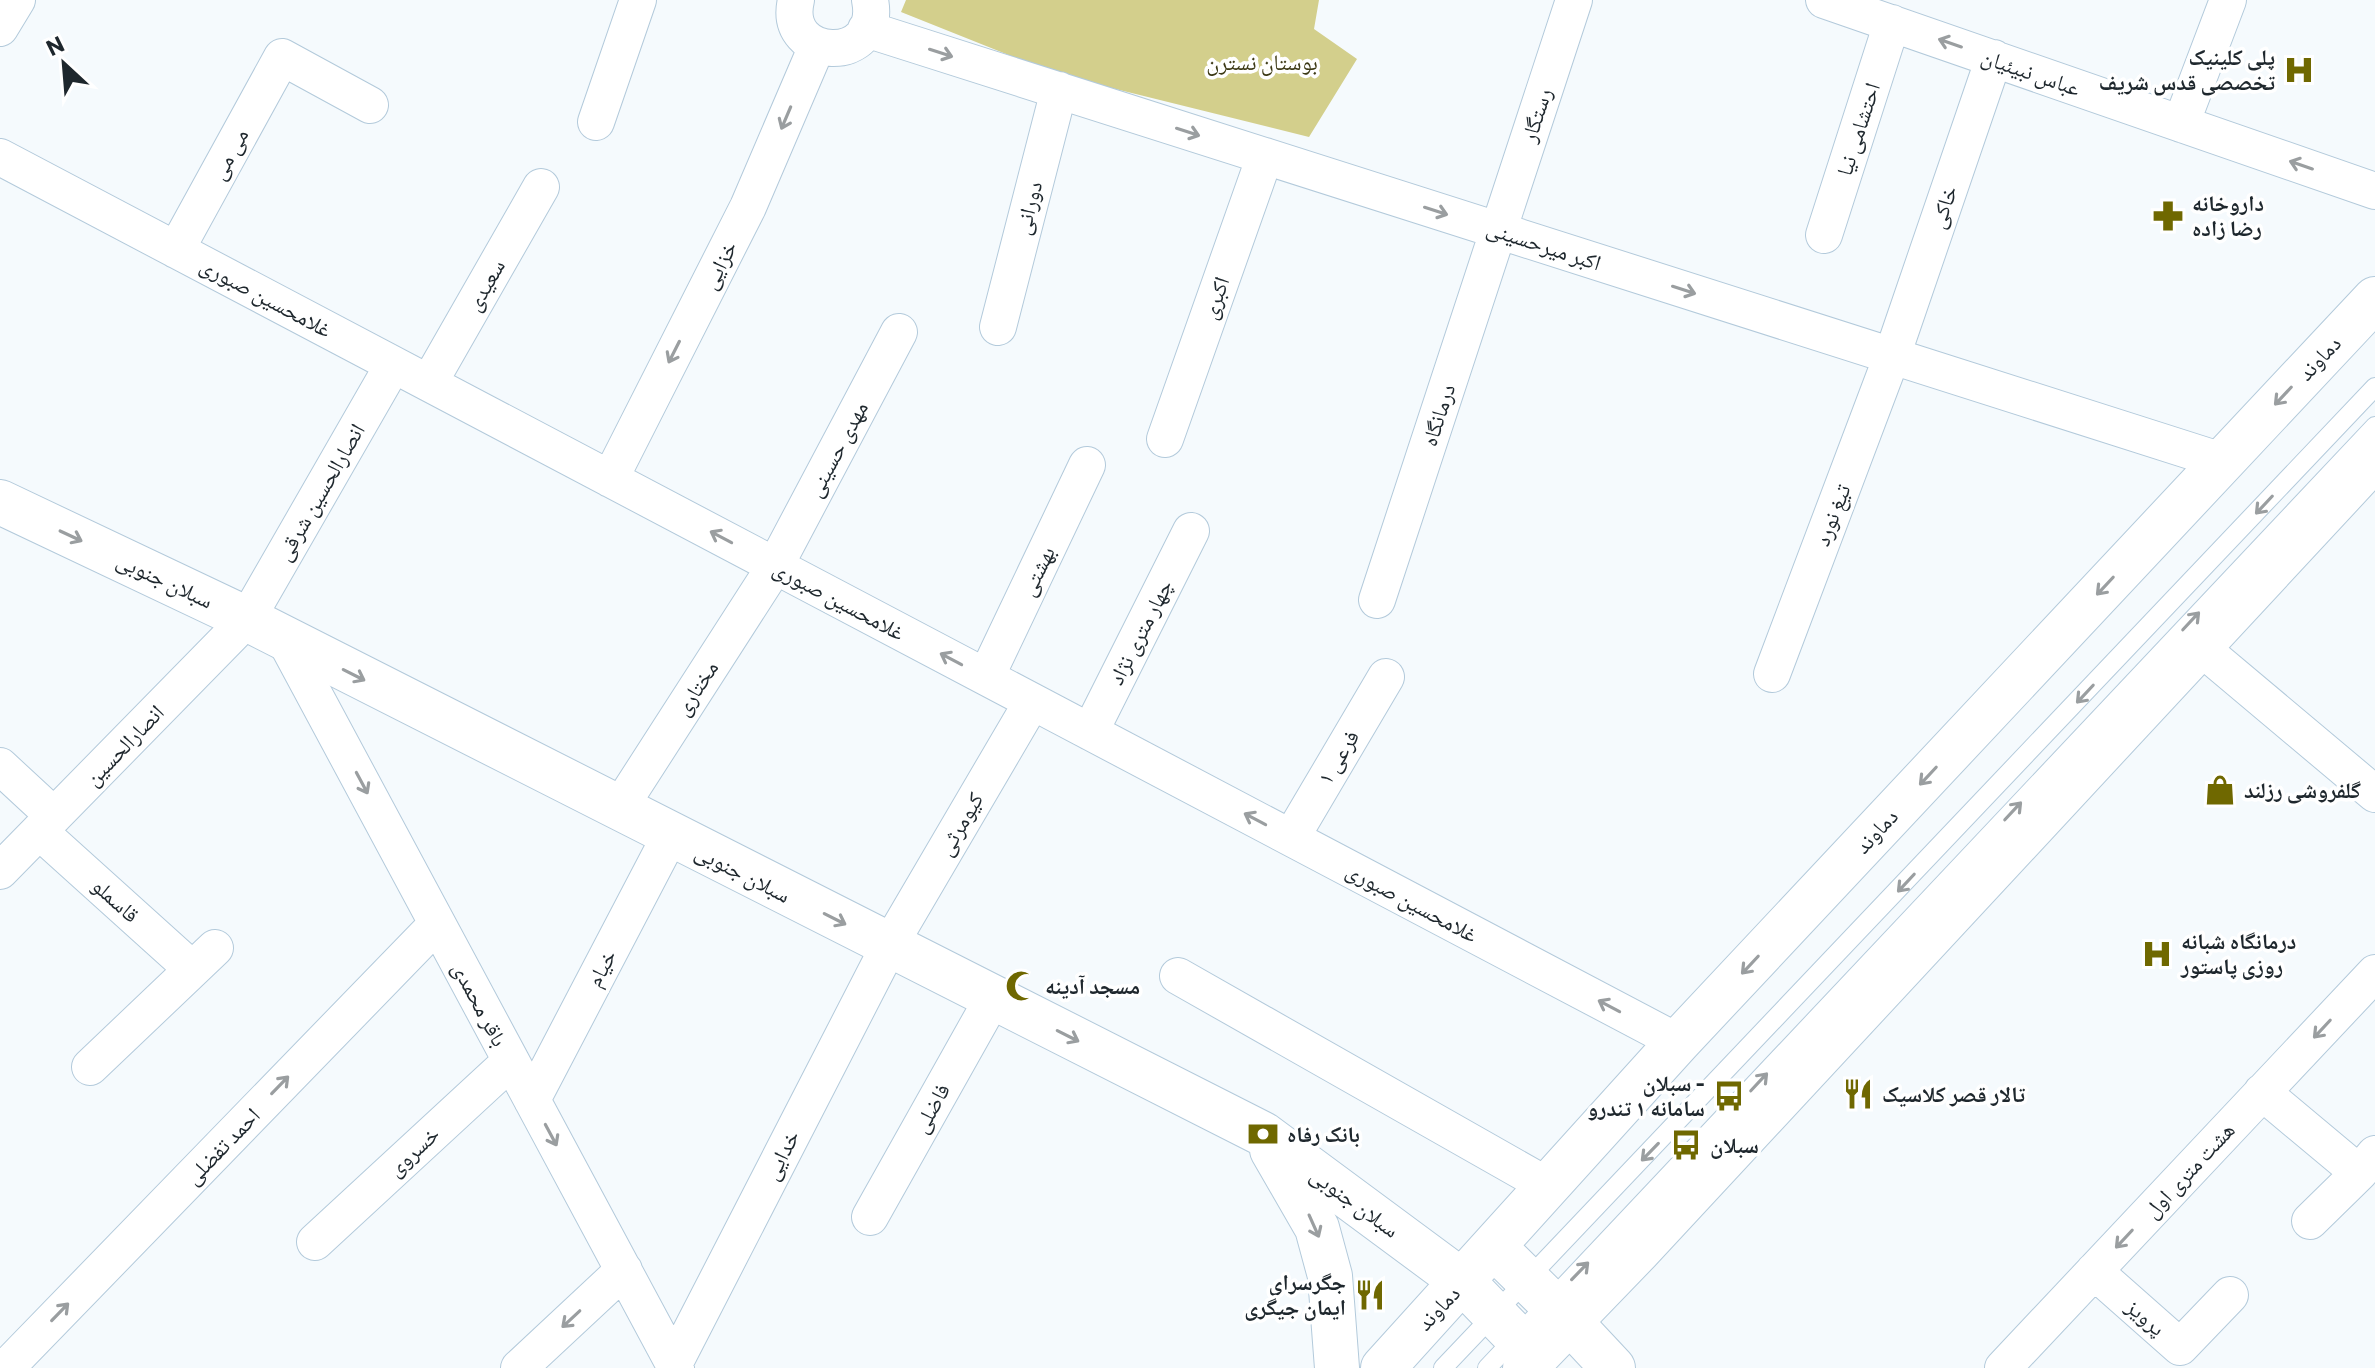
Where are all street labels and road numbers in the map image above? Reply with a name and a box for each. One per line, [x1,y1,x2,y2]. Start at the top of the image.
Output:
street label: عباس نبیئیان [1978,42,2084,102]
street label: احتشامی نیا [1830,79,1886,179]
street label: رستگار [1514,84,1557,146]
street label: می می [204,123,254,185]
street label: دورانی [1008,178,1048,238]
street label: خاکی [1923,182,1963,232]
street label: اکبر میرحسینی [1483,213,1605,277]
street label: خزایی [695,236,743,294]
street label: غلامحسین صبوری [195,251,337,343]
street label: سعیدی [459,254,511,316]
street label: اکبری [1195,273,1235,323]
street label: دماوند [2291,330,2346,386]
street label: درمانگاه [1415,380,1460,449]
street label: مهدی حسینی [800,396,874,502]
street label: انصارالحسین شرقی [269,418,371,566]
street label: تیغ نورد [1807,480,1857,550]
street label: بهشتی [1013,541,1061,601]
street label: سبلان جنوبی [112,545,218,615]
street label: غلامحسین صبوری [768,554,910,646]
street label: چهار متری نژاد [1102,575,1178,689]
street label: مختاری [668,655,724,721]
street label: انصارالحسین [78,698,170,792]
street label: فرعی ۱ [1311,725,1365,789]
street label: کیومرثی [931,787,989,861]
street label: دماوند [1848,803,1903,859]
street label: سبلان جنوبی [691,837,795,909]
street label: غلامحسین صبوری [1341,856,1483,948]
street label: قاسملو [87,872,145,928]
street label: خیام [580,945,623,992]
street label: باقر محمدی [446,957,514,1051]
street label: فاضلی [906,1078,956,1138]
street label: احمد تفضلی [178,1102,266,1190]
street label: هشت متری اول [2137,1116,2241,1224]
street label: خسروی [381,1120,445,1182]
street label: خدایی [757,1125,805,1185]
street label: سبلان جنوبی [1305,1160,1405,1244]
street label: دماوند [1410,1280,1465,1336]
street label: پرویز [2120,1292,2171,1342]

